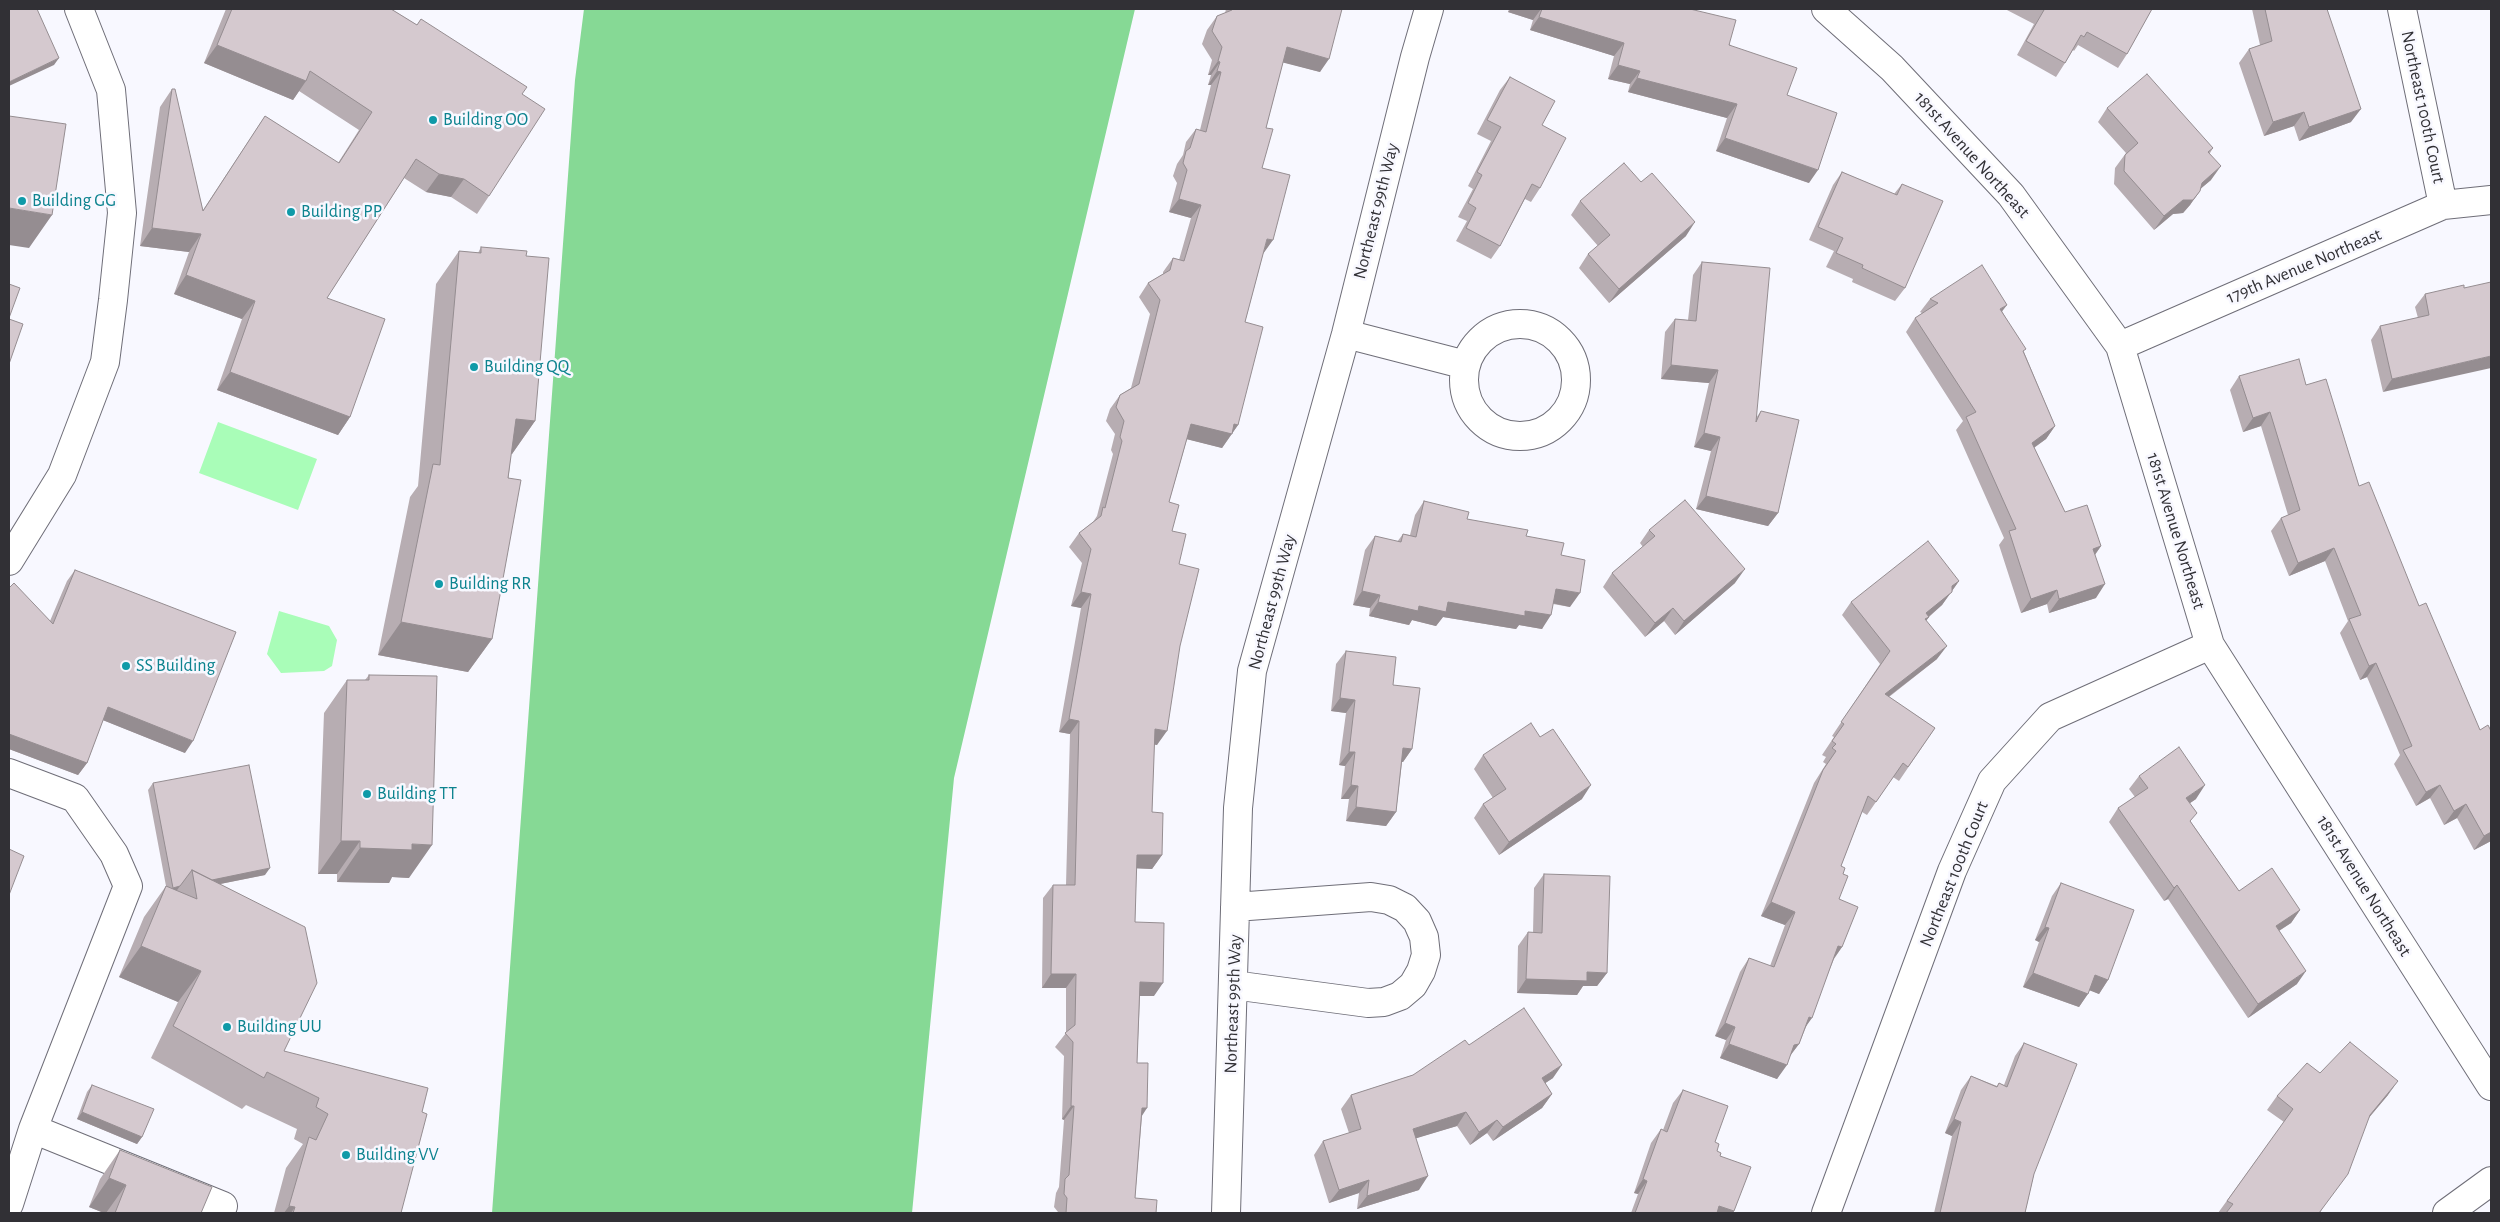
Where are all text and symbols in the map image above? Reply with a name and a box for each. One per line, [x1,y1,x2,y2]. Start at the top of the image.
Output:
street label: Northeast 100th Court [2396,29,2450,185]
street label: 181st Avenue Northeast [1910,87,2034,223]
place label: Building OO [443,109,528,131]
marker: Building OO [427,114,439,126]
street label: Northeast 99th Way [1349,141,1403,281]
place label: Building GG [32,190,116,212]
marker: Building GG [16,195,28,207]
place label: Building PP [301,201,382,223]
marker: Building PP [285,206,297,218]
street label: 179th Avenue Northeast [2223,224,2385,308]
place label: Building QQ [484,356,569,378]
marker: Building QQ [468,361,480,373]
street label: 181st Avenue Northeast [2142,450,2210,612]
street label: Northeast 99th Way [1244,532,1300,672]
place label: Building RR [449,573,531,595]
marker: Building RR [433,578,445,590]
place label: SS Building [136,655,215,677]
marker: SS Building [120,660,132,672]
place label: Building TT [377,783,457,805]
marker: Building TT [361,788,373,800]
street label: Northeast 100th Court [1915,798,1993,950]
street label: 181st Avenue Northeast [2312,811,2416,961]
street label: Northeast 99th Way [1220,934,1246,1074]
place label: Building UU [237,1016,322,1038]
marker: Building UU [221,1021,233,1033]
place label: Building VV [356,1144,439,1166]
marker: Building VV [340,1149,352,1161]

